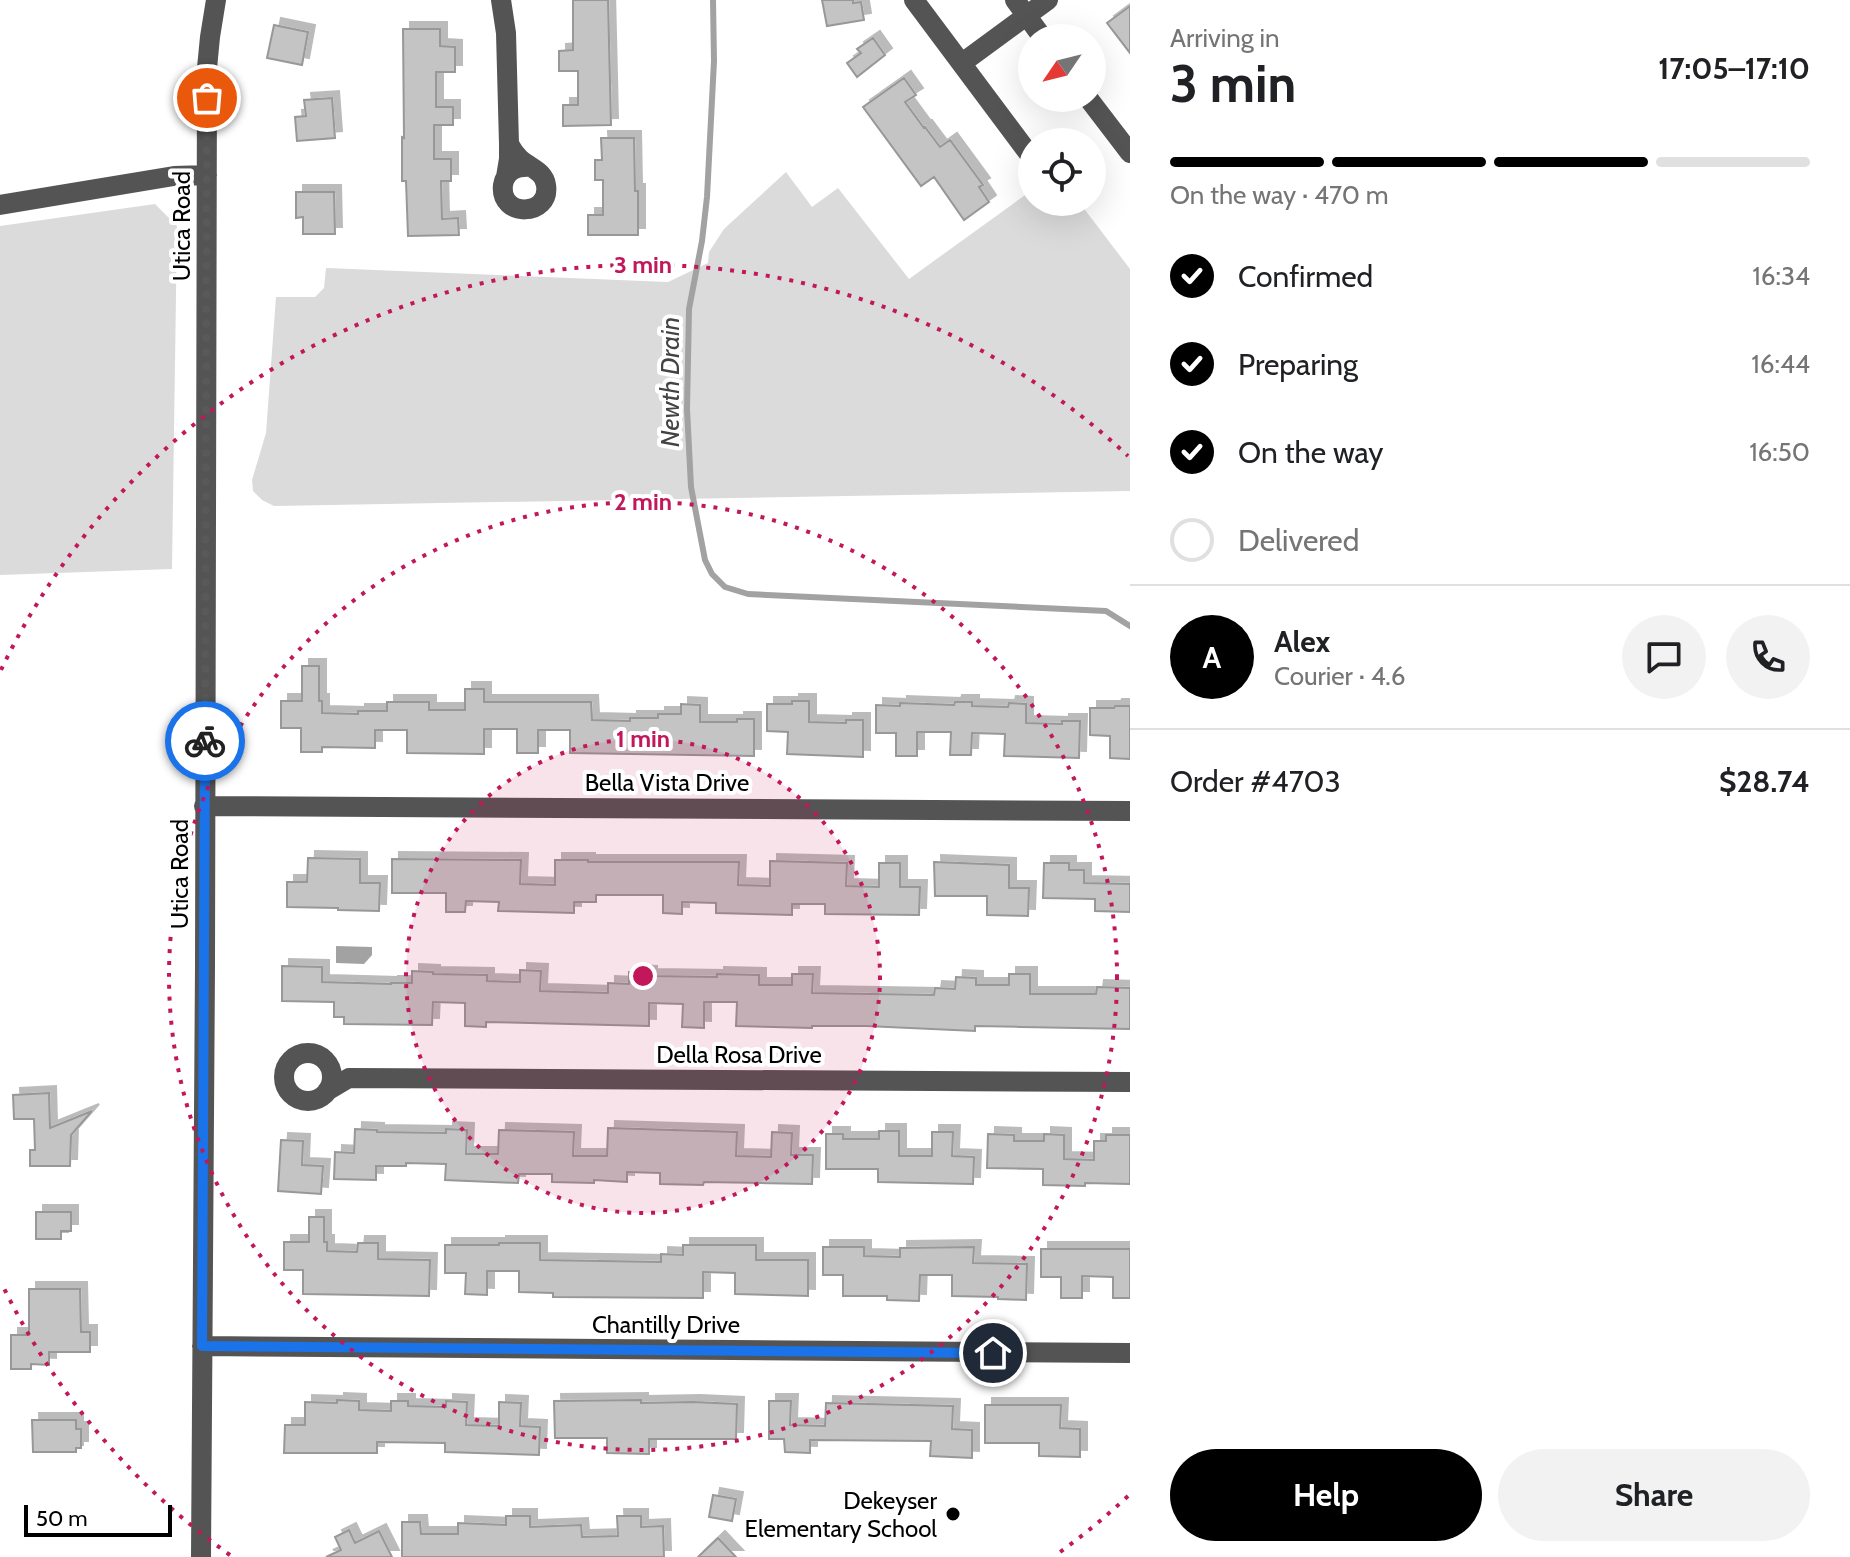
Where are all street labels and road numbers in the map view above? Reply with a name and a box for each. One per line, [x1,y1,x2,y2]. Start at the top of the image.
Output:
street label: Utica Road [167,171,196,281]
street label: Bella Vista Drive [585,768,749,797]
street label: Utica Road [165,819,194,929]
street label: Della Rosa Drive [656,1040,822,1069]
street label: Chantilly Drive [592,1310,740,1339]

